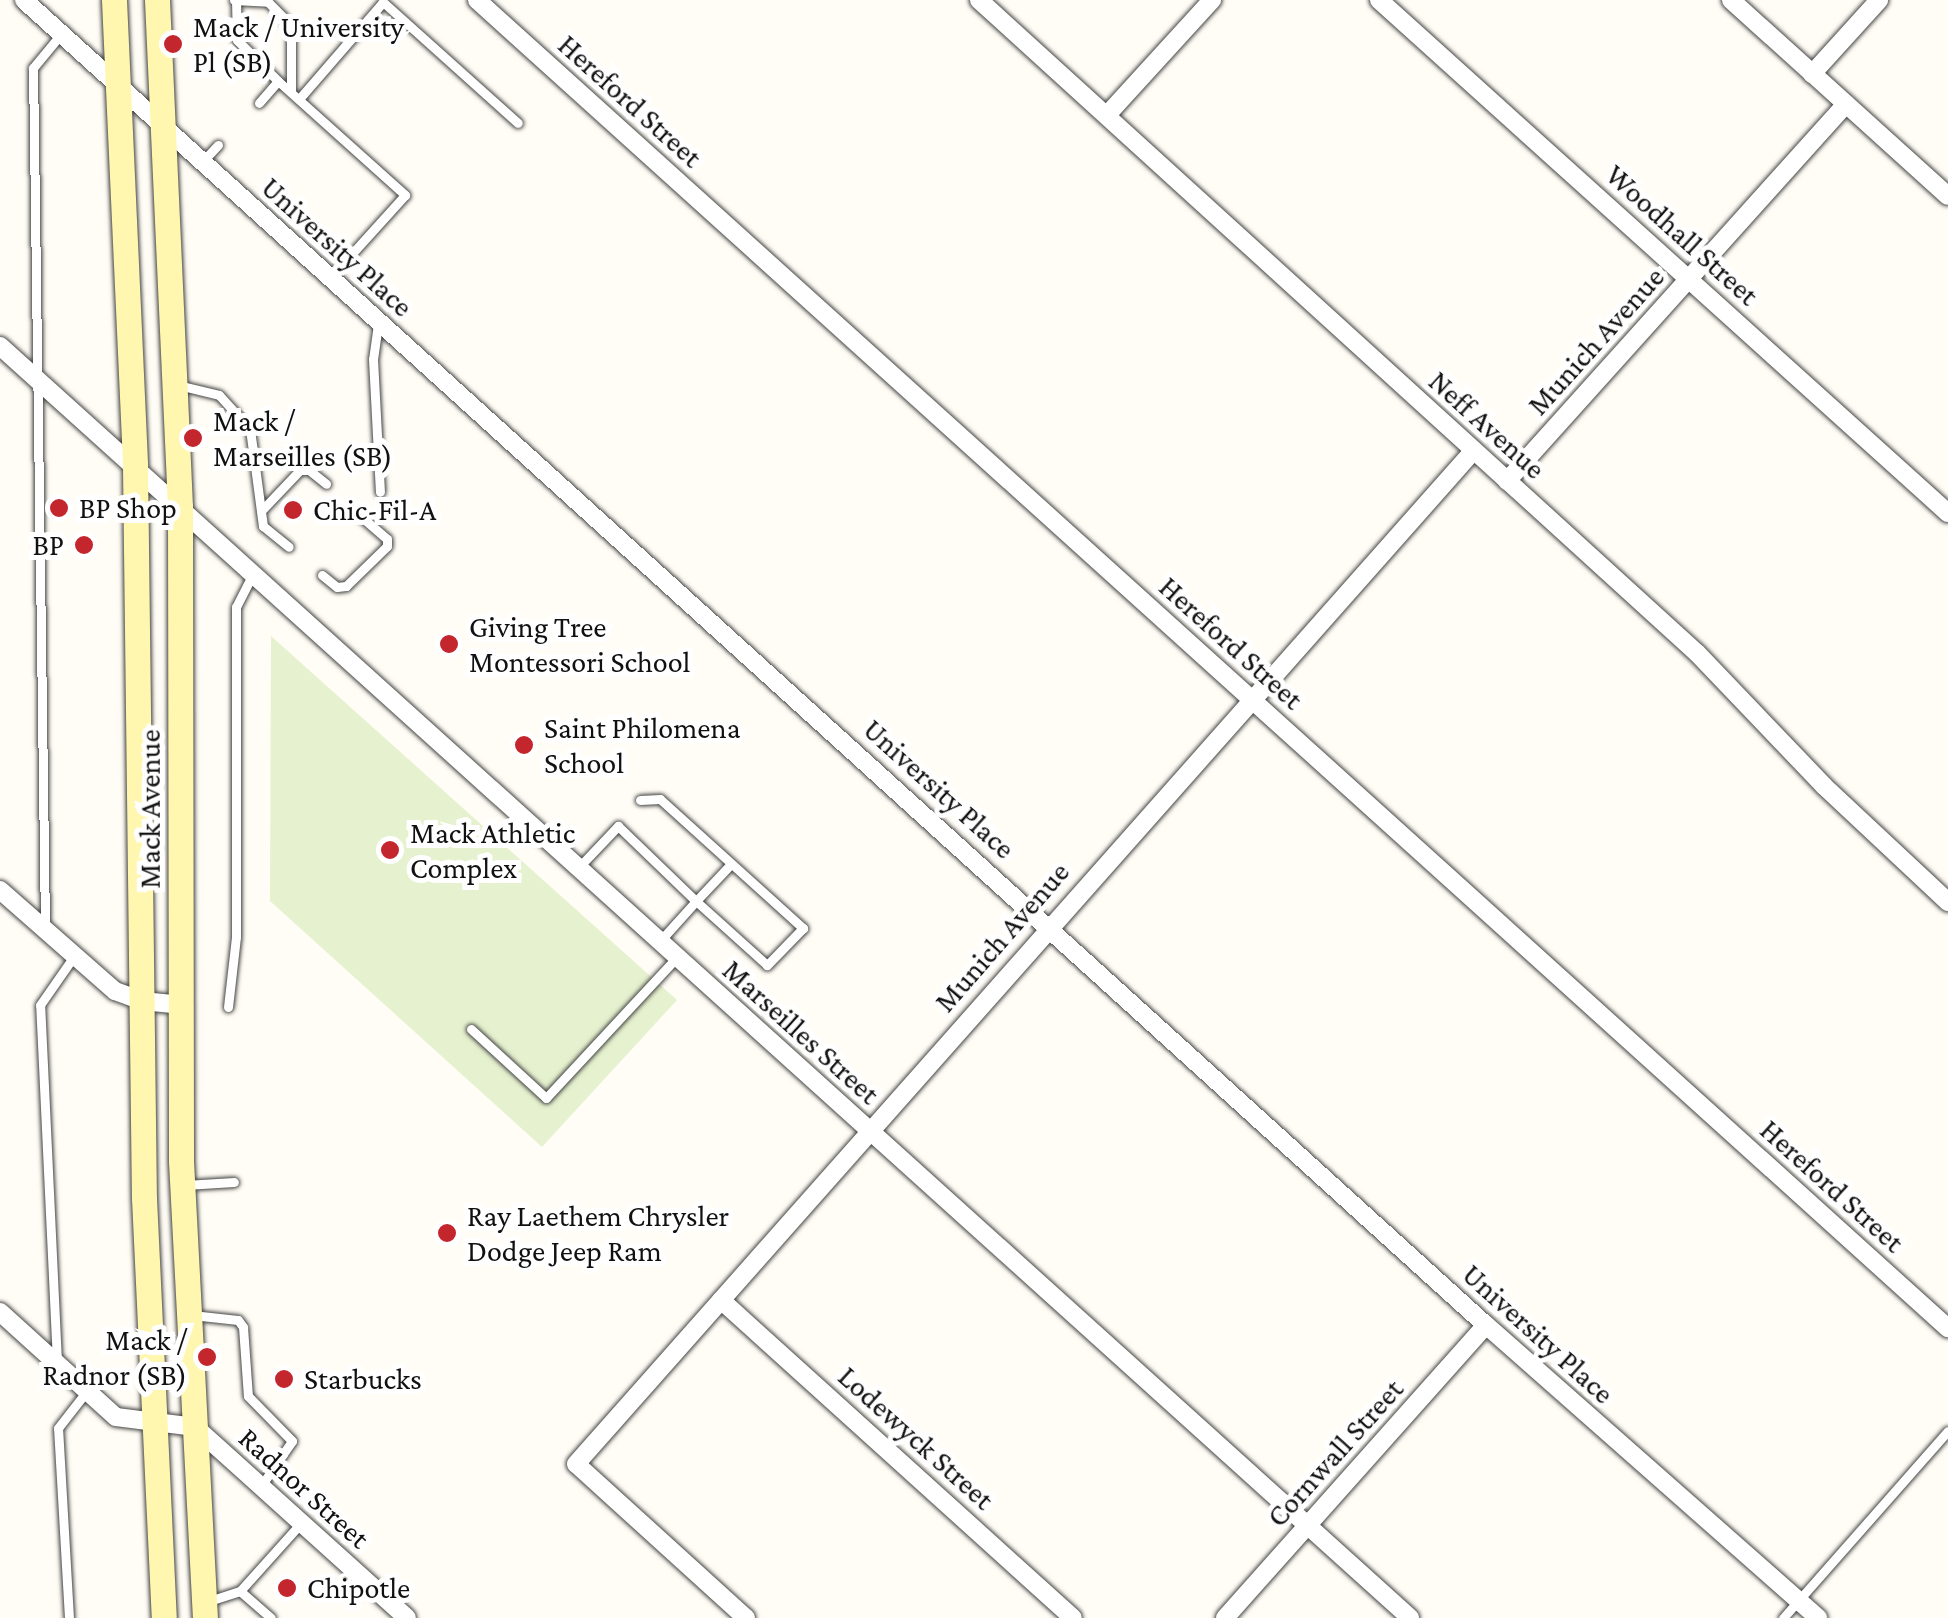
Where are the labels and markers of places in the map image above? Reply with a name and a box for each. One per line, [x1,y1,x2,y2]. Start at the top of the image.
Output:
place label: Mack / University Pl (SB) [193,9,404,80]
marker: Mack / University Pl (SB) [162,33,184,55]
place label: Mack / Marseilles (SB) [213,403,393,474]
marker: Mack / Marseilles (SB) [182,427,204,449]
place label: BP Shop [79,490,177,526]
place label: Chic-Fil-A [313,492,436,528]
marker: BP Shop [48,497,70,519]
marker: Chic-Fil-A [282,499,304,521]
place label: BP [33,527,64,563]
marker: BP [73,534,95,556]
place label: Giving Tree Montessori School [469,609,690,680]
marker: Giving Tree Montessori School [438,633,460,655]
place label: Saint Philomena School [544,710,741,780]
marker: Saint Philomena School [513,734,535,756]
place label: Mack Athletic Complex [410,815,575,886]
marker: Mack Athletic Complex [379,839,401,861]
place label: Ray Laethem Chrysler Dodge Jeep Ram [467,1198,729,1268]
marker: Ray Laethem Chrysler Dodge Jeep Ram [436,1222,458,1244]
place label: Mack / Radnor (SB) [42,1322,187,1392]
marker: Mack / Radnor (SB) [196,1346,218,1368]
place label: Starbucks [304,1361,422,1397]
marker: Starbucks [273,1368,295,1390]
place label: Chipotle [307,1570,410,1606]
marker: Chipotle [276,1577,298,1599]

